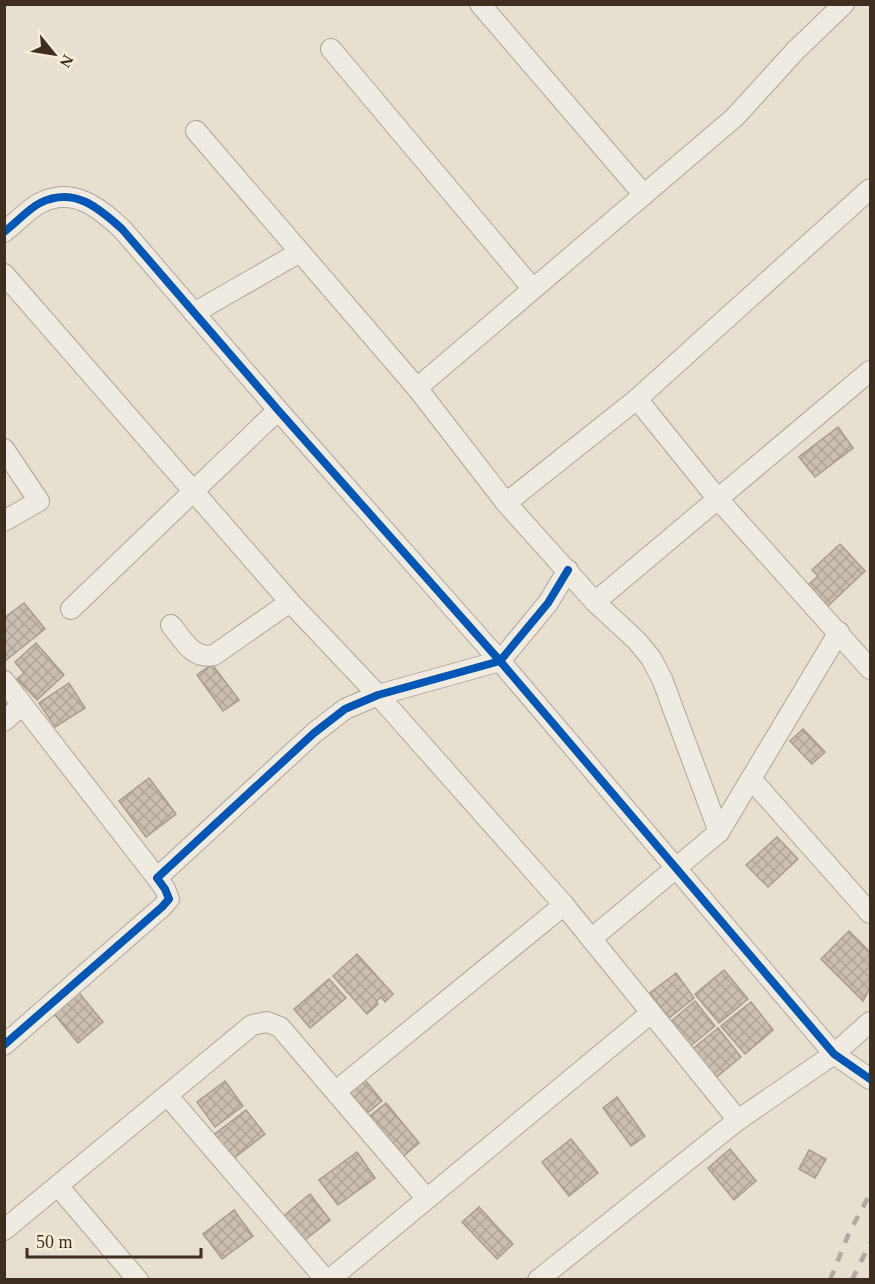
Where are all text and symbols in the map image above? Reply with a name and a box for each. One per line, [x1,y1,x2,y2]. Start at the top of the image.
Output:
north arrow [24,24,84,84]
text: N [56,52,77,71]
scale bar [27,1221,201,1259]
text: 50 m [36,1232,73,1252]

